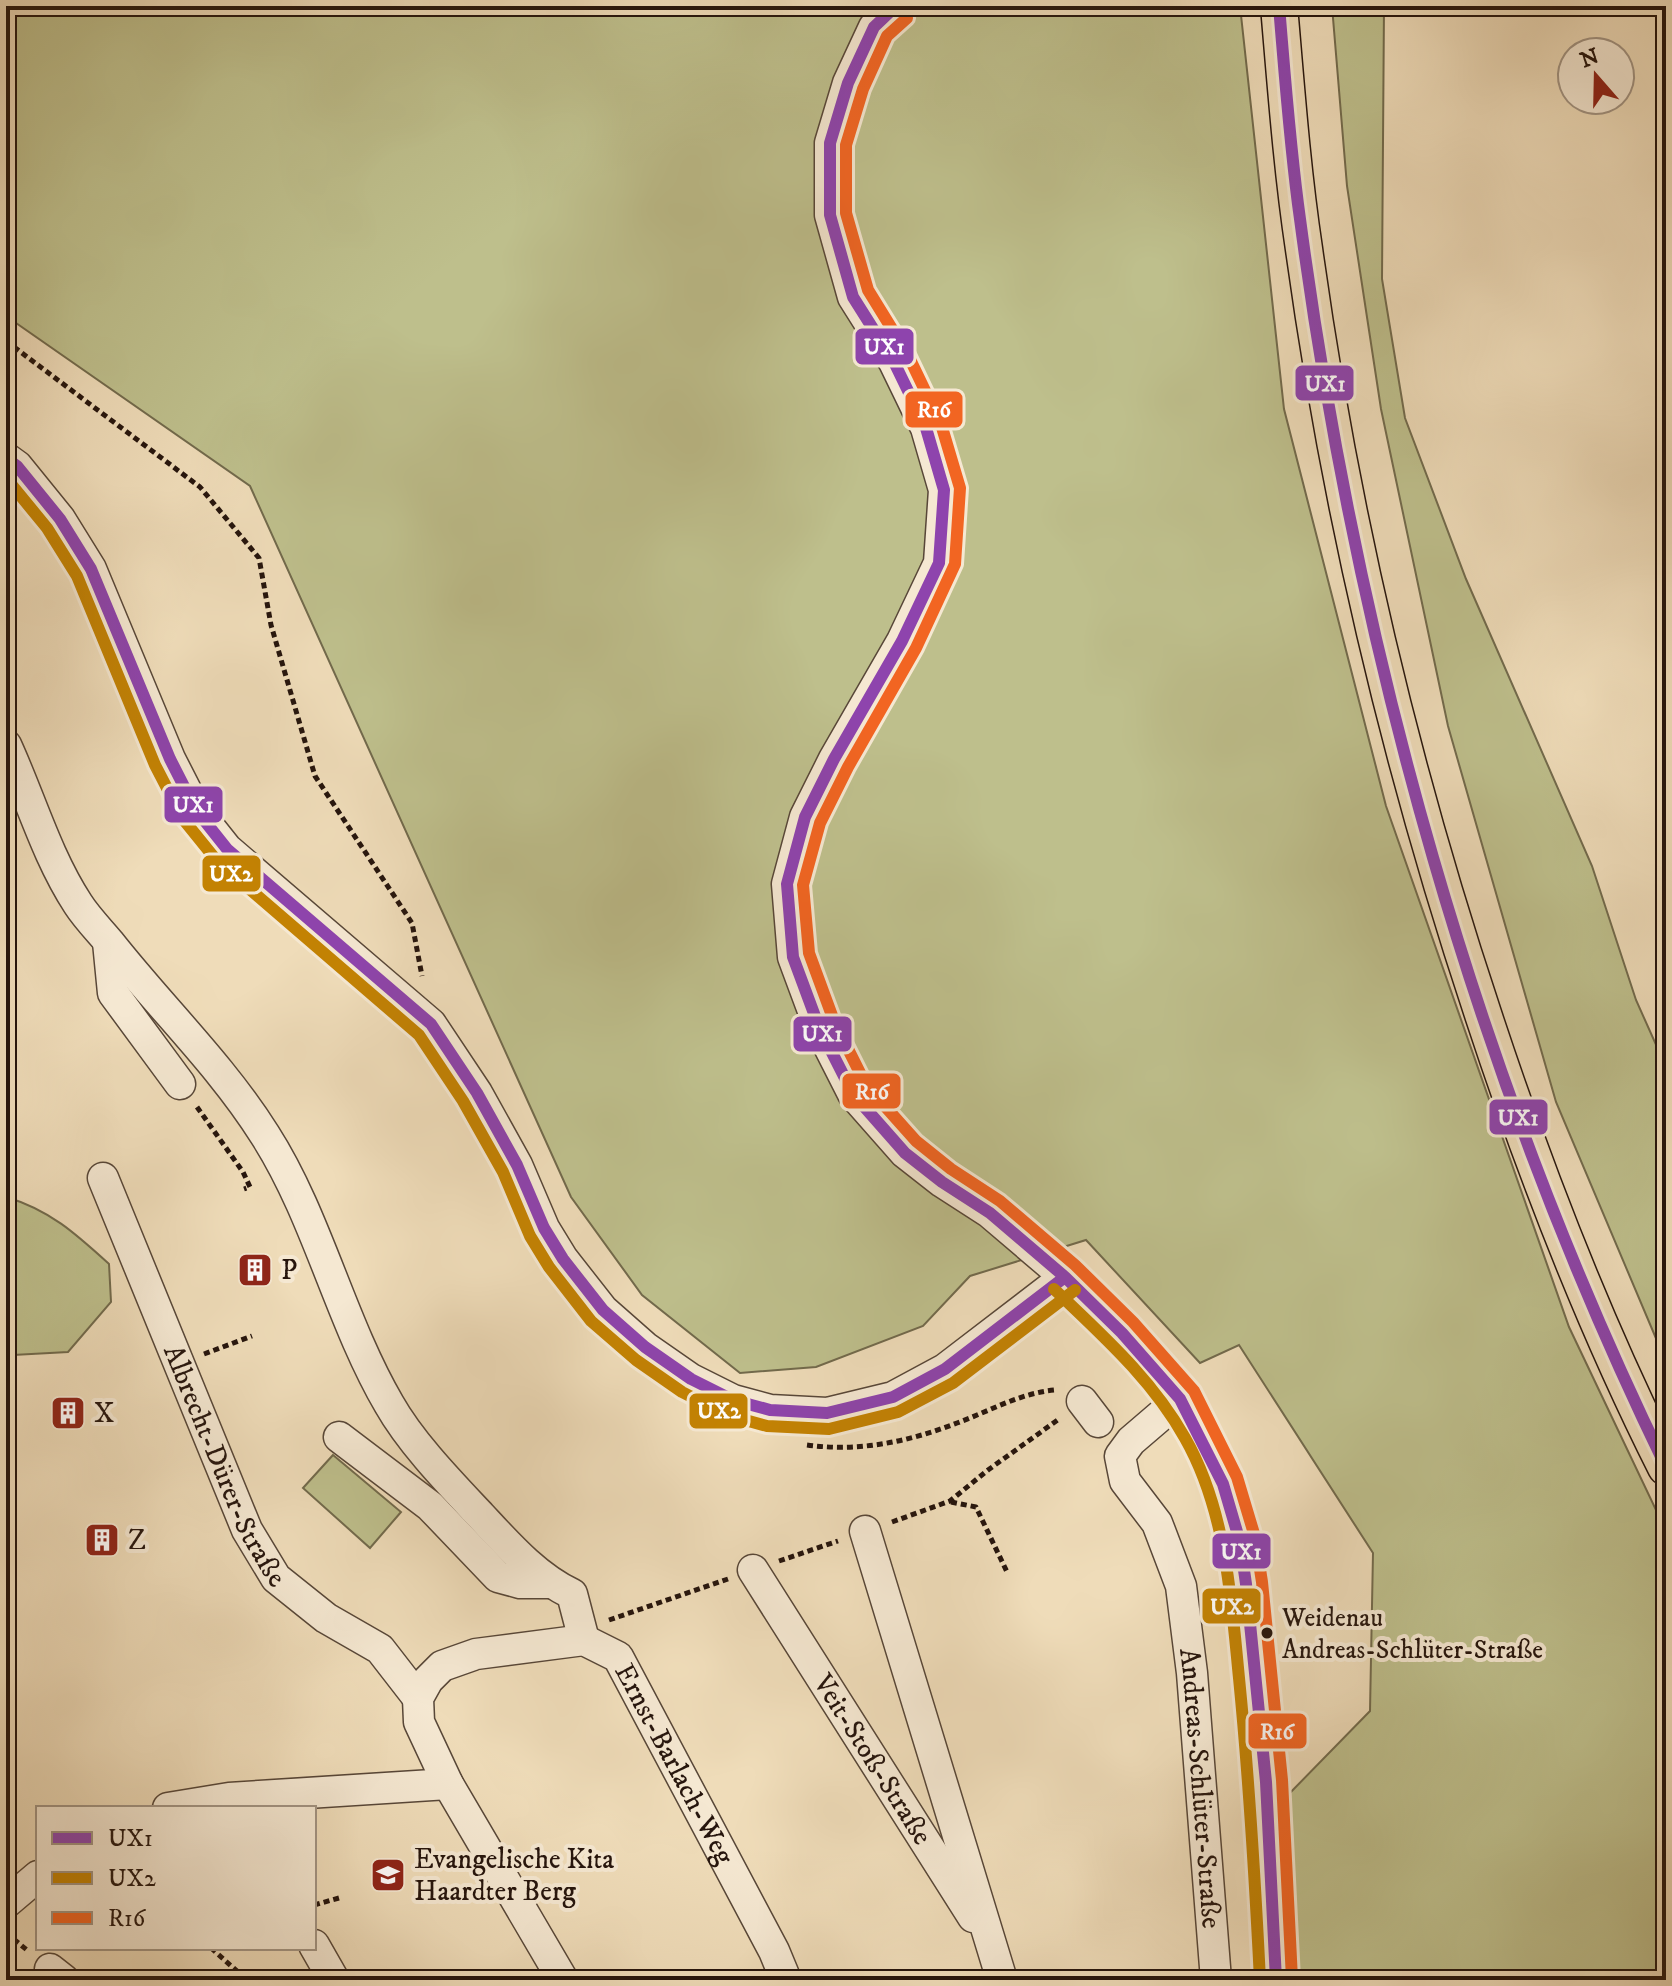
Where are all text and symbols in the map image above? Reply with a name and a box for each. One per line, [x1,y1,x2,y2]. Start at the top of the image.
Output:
north arrow [1556,36,1636,116]
text: N [1577,43,1603,74]
line badge: UX1 [854,327,915,366]
text: UX1 [863,334,905,361]
line badge: UX1 [1294,364,1355,402]
text: UX1 [1304,371,1346,398]
line badge: R16 [904,390,964,429]
text: R16 [917,397,953,424]
line badge: UX1 [163,785,224,824]
text: UX1 [172,792,214,819]
line badge: UX2 [201,854,262,893]
text: UX2 [209,861,254,888]
line badge: UX1 [792,1015,853,1053]
text: UX1 [801,1021,843,1048]
line badge: R16 [841,1072,902,1110]
text: R16 [855,1079,891,1106]
line badge: UX1 [1488,1098,1549,1136]
text: UX1 [1497,1105,1539,1132]
building icon: P [236,1251,274,1289]
place label: P [281,1253,297,1288]
street label: Albrecht-Dürer-Straße [156,1339,292,1595]
line badge: UX2 [688,1392,749,1430]
building icon: X [49,1394,87,1432]
place label: X [94,1396,114,1431]
text: UX2 [697,1398,742,1425]
building icon: Z [83,1521,121,1559]
place label: Z [128,1523,146,1558]
line badge: UX1 [1211,1532,1272,1570]
text: UX1 [1220,1539,1262,1566]
line badge: UX2 [1201,1587,1262,1625]
text: UX2 [1210,1594,1255,1621]
place label: Weidenau Andreas-Schlüter-Straße [1281,1602,1543,1667]
marker: Weidenau Andreas-Schlüter-Straße [1259,1625,1275,1641]
street label: Andreas-Schlüter-Straße [1171,1646,1229,1930]
street label: Ernst-Barlach-Weg [607,1657,742,1871]
street label: Veit-Stoß-Straße [805,1666,940,1851]
line badge: R16 [1247,1712,1308,1750]
text: R16 [1260,1719,1296,1746]
legend [36,1806,316,1950]
text: UX1 [108,1824,153,1854]
place label: Evangelische Kita Haardter Berg [414,1842,614,1909]
school or university icon: Evangelische Kita Haardter Berg [369,1856,407,1894]
text: UX2 [108,1864,156,1894]
text: R16 [108,1904,147,1934]

